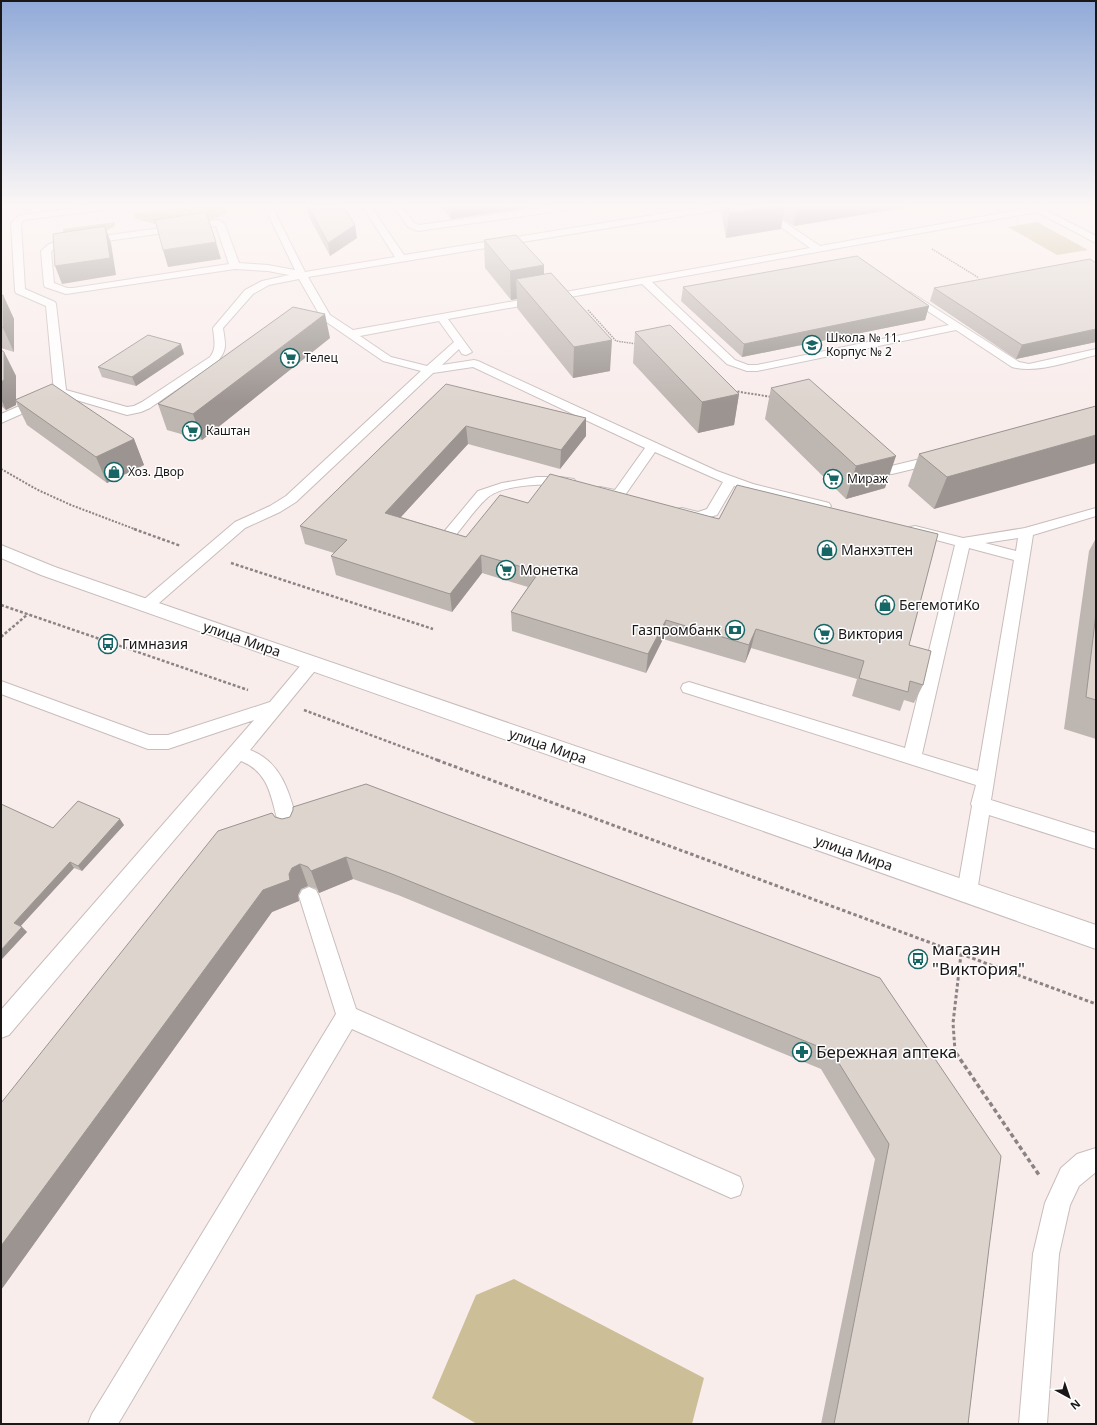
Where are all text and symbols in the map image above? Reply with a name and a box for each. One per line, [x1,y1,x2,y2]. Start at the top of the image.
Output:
place label: Школа № 11. Корпус № 2 [826,329,901,360]
school or university icon: Школа № 11. Корпус № 2 [801,334,823,356]
supermarket icon: Телец [279,347,301,369]
place label: Телец [304,349,338,366]
supermarket icon: Каштан [181,420,203,442]
place label: Каштан [206,422,250,439]
shop icon: Хоз. Двор [103,461,125,483]
place label: Хоз. Двор [128,463,184,480]
supermarket icon: Мираж [822,468,844,490]
place label: Мираж [847,470,889,487]
shop icon: Манхэттен [816,539,838,561]
place label: Манхэттен [841,540,913,559]
supermarket icon: Монетка [495,559,517,581]
place label: Монетка [520,560,579,579]
shop icon: БегемотиКо [874,594,896,616]
place label: БегемотиКо [899,595,980,614]
street label: улица Мира [201,616,284,661]
bank icon: Газпромбанк [724,619,746,641]
place label: Газпромбанк [632,620,722,639]
supermarket icon: Виктория [813,623,835,645]
place label: Виктория [838,624,903,643]
bus stop icon: Гимназия [97,633,119,655]
place label: Гимназия [122,634,188,653]
street label: улица Мира [507,723,590,768]
street label: улица Мира [813,830,896,875]
place label: магазин "Виктория" [932,937,1025,980]
bus stop icon: магазин "Виктория" [907,948,929,970]
place label: Бережная аптека [816,1040,957,1063]
pharmacy icon: Бережная аптека [791,1041,813,1063]
north arrow [1049,1377,1089,1417]
text: N [1067,1396,1084,1414]

